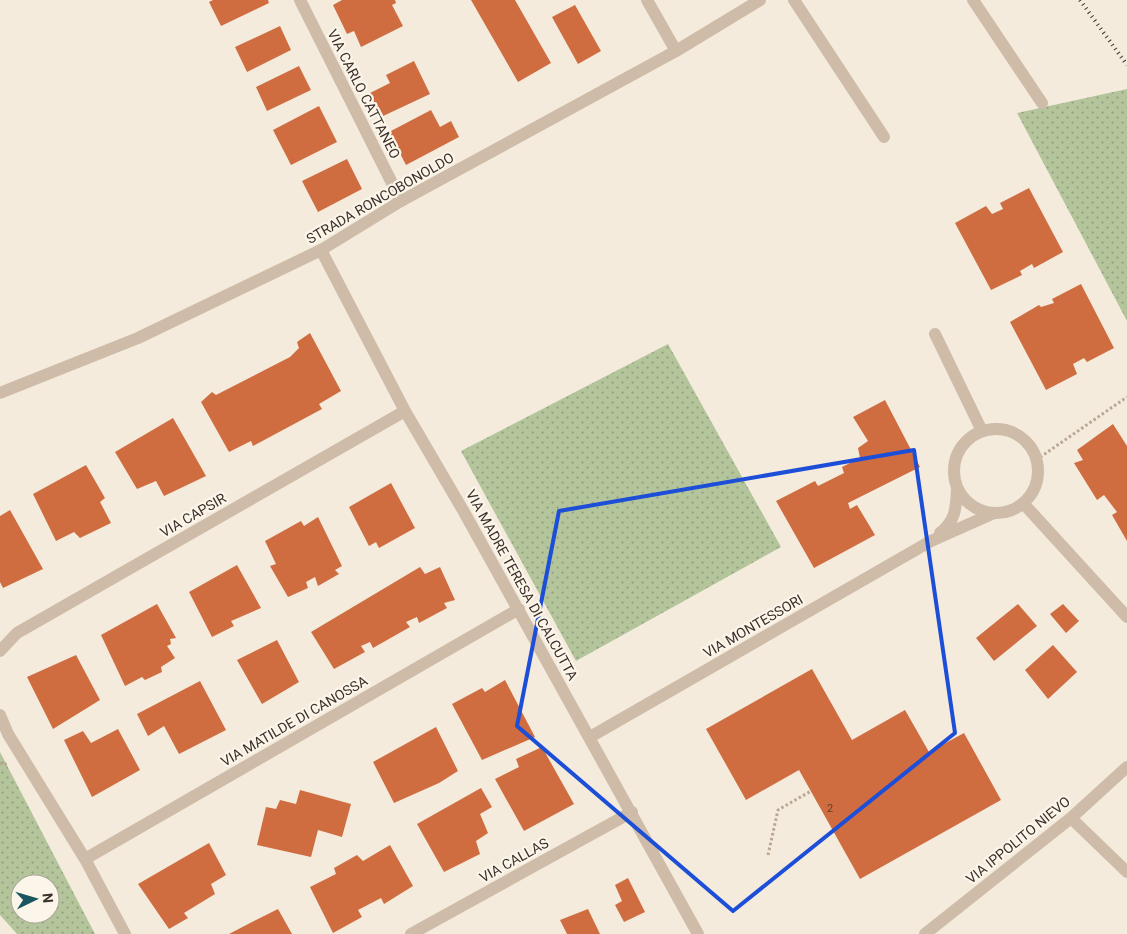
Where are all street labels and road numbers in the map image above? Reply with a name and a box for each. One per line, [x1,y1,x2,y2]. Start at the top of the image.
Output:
street label: VIA CARLO CATTANEO [324,27,404,161]
street label: STRADA RONCOBONOLDO [304,149,456,247]
street label: VIA MADRE TERESA DI CALCUTTA [463,487,581,683]
street label: VIA CAPSIR [157,490,229,540]
street label: VIA MONTESSORI [700,591,806,661]
street label: VIA MATILDE DI CANOSSA [218,672,370,770]
street label: VIA IPPOLITO NIEVO [963,793,1073,887]
street label: VIA CALLAS [477,834,551,886]

